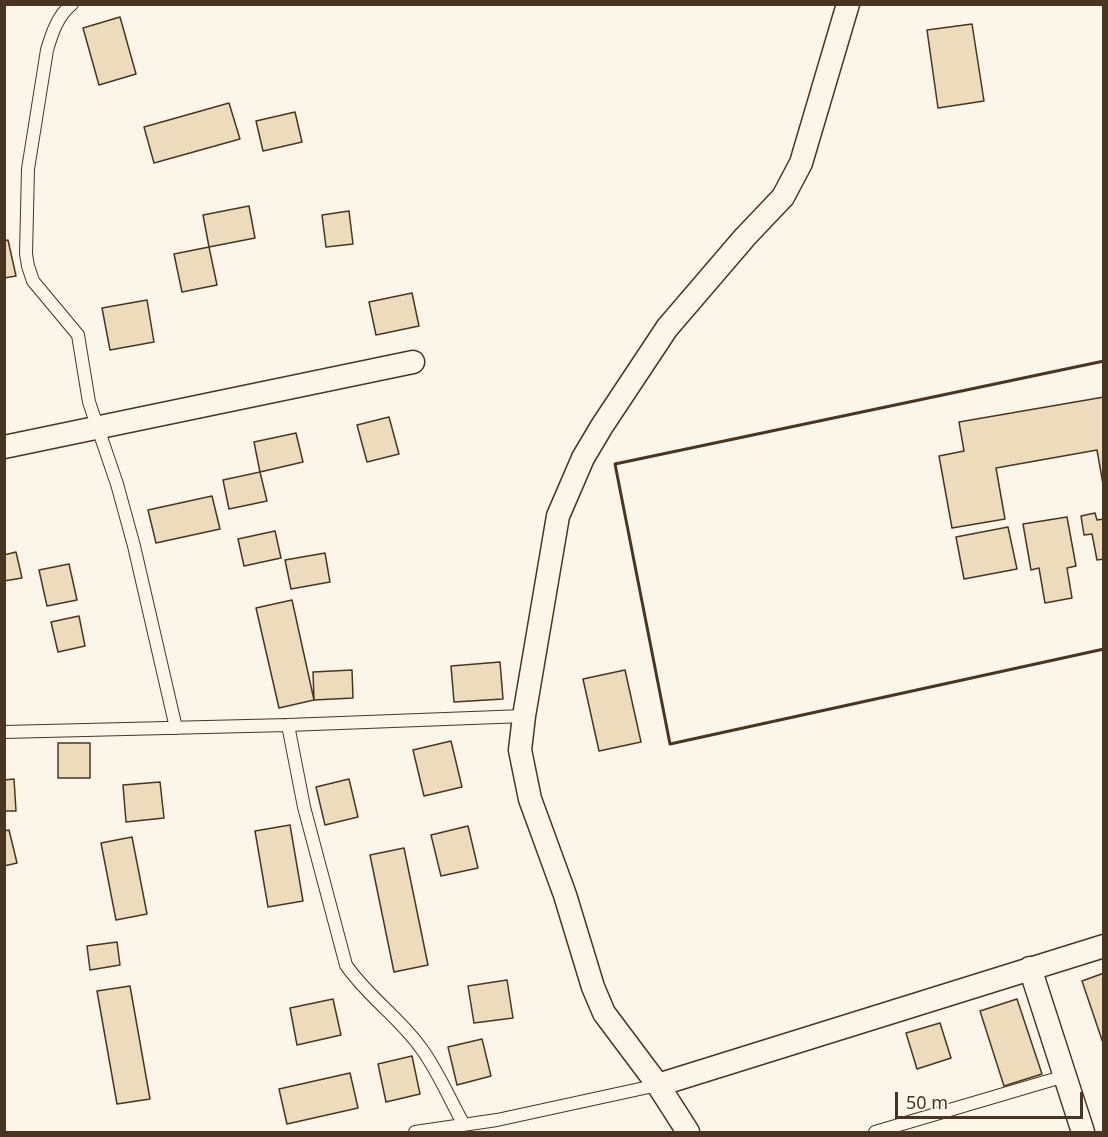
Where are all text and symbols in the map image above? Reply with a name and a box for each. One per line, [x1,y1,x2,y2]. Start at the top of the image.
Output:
scale bar [898,1080,1086,1118]
text: 50 m [906,1090,948,1114]

